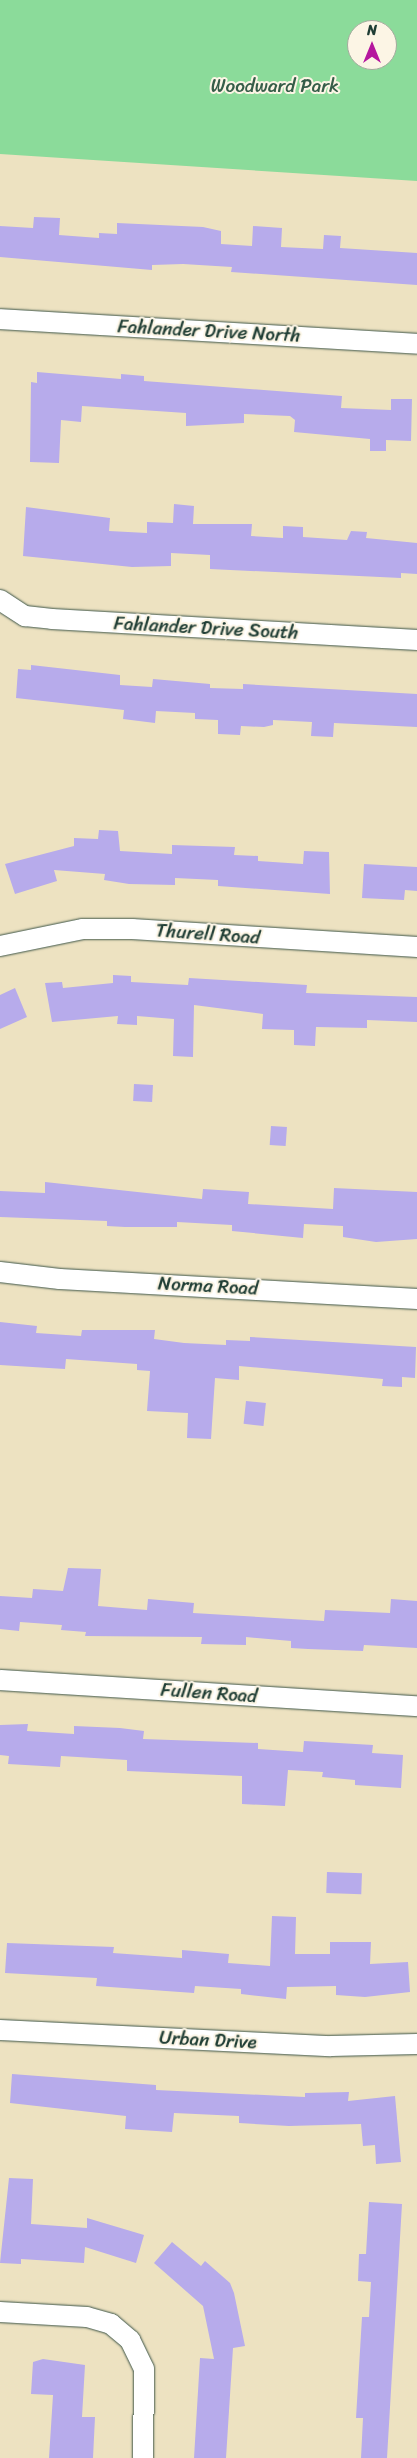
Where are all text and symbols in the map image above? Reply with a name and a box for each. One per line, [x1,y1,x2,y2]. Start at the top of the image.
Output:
text: N [367,18,377,43]
north arrow [347,20,397,70]
park label: Woodward Park [211,75,339,97]
street label: Fahlander Drive North [117,315,301,347]
street label: Fahlander Drive South [113,612,299,644]
street label: Thurell Road [155,919,261,949]
street label: Norma Road [157,1272,259,1300]
street label: Fullen Road [160,1678,258,1708]
street label: Urban Drive [158,2026,258,2054]

